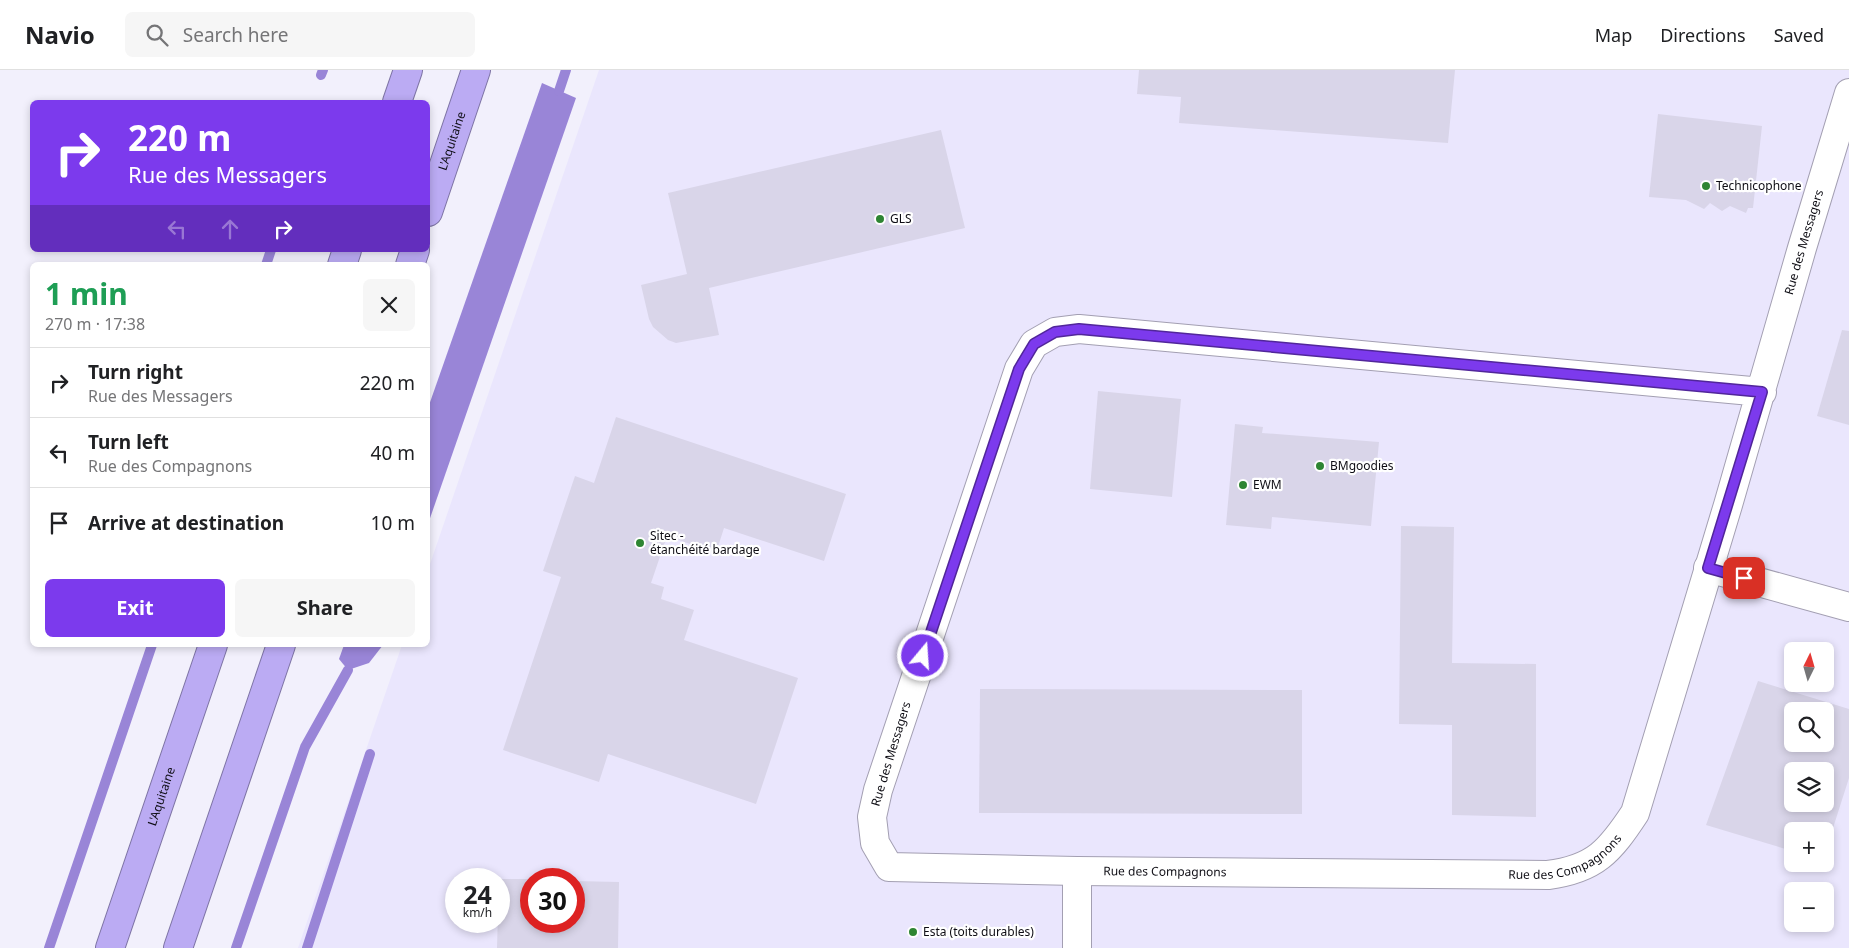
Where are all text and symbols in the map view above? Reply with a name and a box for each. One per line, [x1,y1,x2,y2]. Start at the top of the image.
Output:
search box [125,12,475,57]
text: Navio [25,18,95,51]
icon: search [143,21,171,49]
text: Search here [183,22,289,48]
text: Map [1595,23,1632,47]
text: Directions [1660,23,1746,47]
text: Saved [1774,23,1824,47]
street label: L'Aquitaine [434,109,469,172]
text: 220 m [128,114,231,161]
icon: right [45,120,110,185]
text: Rue des Messagers [128,159,327,189]
place label: Technicophone [1716,177,1802,194]
marker: Technicophone [1700,180,1712,192]
street label: Rue des Messagers [1780,187,1827,297]
place label: GLS [890,210,912,227]
marker: GLS [874,213,886,225]
icon: left [163,215,191,243]
icon: ahead [216,215,244,243]
icon: right [269,215,297,243]
text: 1 min [45,273,128,314]
button: close [363,279,415,331]
text: 270 m · 17:38 [45,313,145,335]
text: Turn right [88,359,183,385]
icon: right [45,369,73,397]
text: 220 m [360,370,415,396]
text: Rue des Messagers [88,385,233,407]
text: Turn left [88,429,169,455]
icon: left [45,439,73,467]
text: 40 m [371,440,415,466]
text: Rue des Compagnons [88,455,252,477]
place label: BMgoodies [1330,457,1394,474]
marker: BMgoodies [1314,460,1326,472]
place label: EWM [1253,476,1282,493]
marker: EWM [1237,479,1249,491]
icon: arrive [45,509,73,537]
text: Arrive at destination [88,510,284,536]
text: 10 m [371,510,415,536]
place label: Sitec - étanchéité bardage [650,527,760,558]
marker: Sitec - étanchéité bardage [634,537,646,549]
pin [1723,557,1765,599]
icon: arrive [1730,564,1758,592]
button: Exit [45,579,225,637]
button: Share [235,579,415,637]
position arrow [896,629,948,681]
north arrow [1784,642,1834,692]
map controls [1784,642,1834,932]
street label: Rue des Messagers [867,699,915,808]
button: search [1784,702,1834,752]
button: layers [1784,762,1834,812]
street label: L'Aquitaine [143,764,179,828]
button: + [1784,822,1834,872]
street label: Rue des Compagnons [1508,830,1625,883]
street label: Rue des Compagnons [1103,862,1227,880]
speed limit sign: 30 [520,868,585,933]
text: 24 [463,877,492,911]
button: − [1784,882,1834,932]
text: km/h [463,904,492,921]
place label: Esta (toits durables) [923,923,1034,940]
marker: Esta (toits durables) [907,926,919,938]

